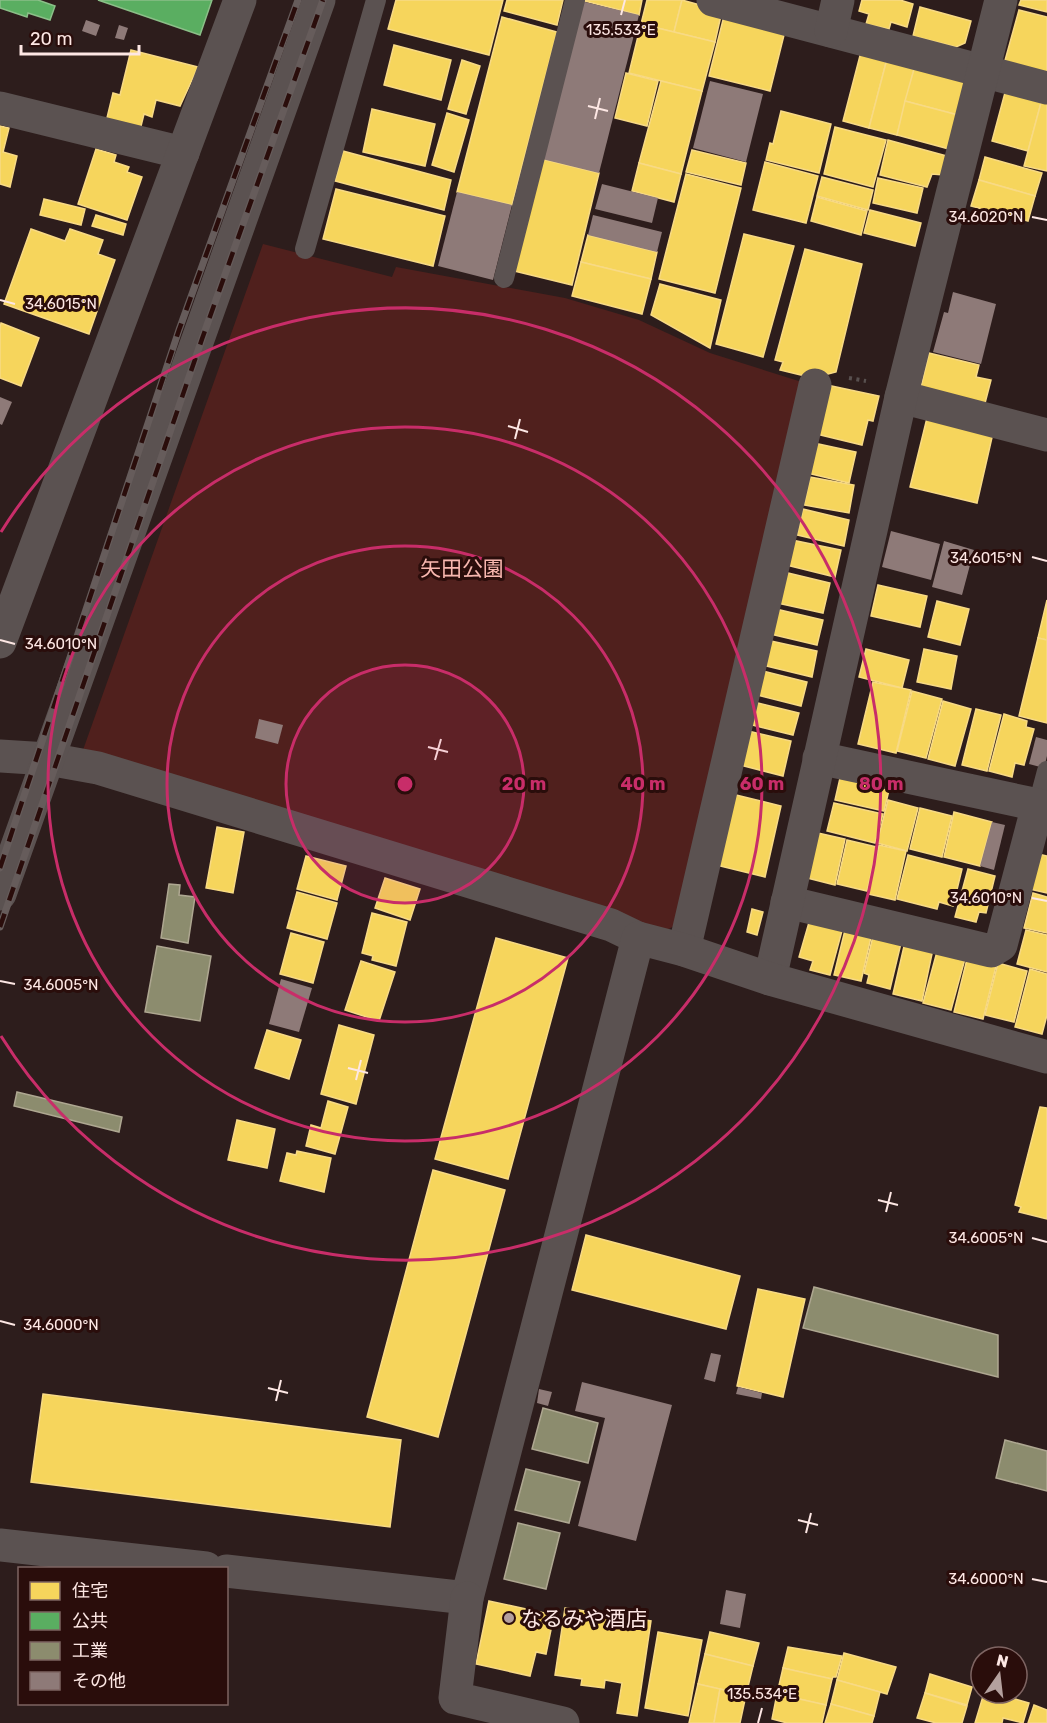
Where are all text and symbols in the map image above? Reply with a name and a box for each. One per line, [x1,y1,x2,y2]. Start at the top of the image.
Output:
scale bar [21,18,140,56]
text: 135.533°E [586,21,656,39]
text: 20 m [30,28,72,50]
text: 34.6020°N [949,208,1023,226]
text: 34.6015°N [25,295,97,313]
text: 34.6015°N [950,549,1022,567]
park label: 矢田公園 [420,556,504,581]
text: 34.6010°N [25,635,97,653]
text: 20 m [502,773,546,795]
text: 40 m [621,773,665,795]
text: 60 m [740,773,784,795]
text: 80 m [859,773,903,795]
centre of rings [395,774,415,794]
text: 34.6010°N [950,889,1022,907]
text: 34.6005°N [24,976,98,994]
text: 34.6005°N [949,1229,1023,1247]
text: 34.6000°N [23,1316,99,1334]
legend [18,1567,228,1705]
text: 34.6000°N [948,1570,1024,1588]
text: 住宅 [72,1580,108,1602]
place label: なるみや酒店 [521,1606,647,1631]
text: 公共 [72,1610,108,1632]
marker: なるみや酒店 [502,1611,516,1625]
text: 工業 [72,1640,108,1662]
north arrow [969,1645,1029,1705]
text: N [995,1650,1010,1672]
text: その他 [72,1670,126,1692]
text: 135.534°E [727,1685,797,1703]

